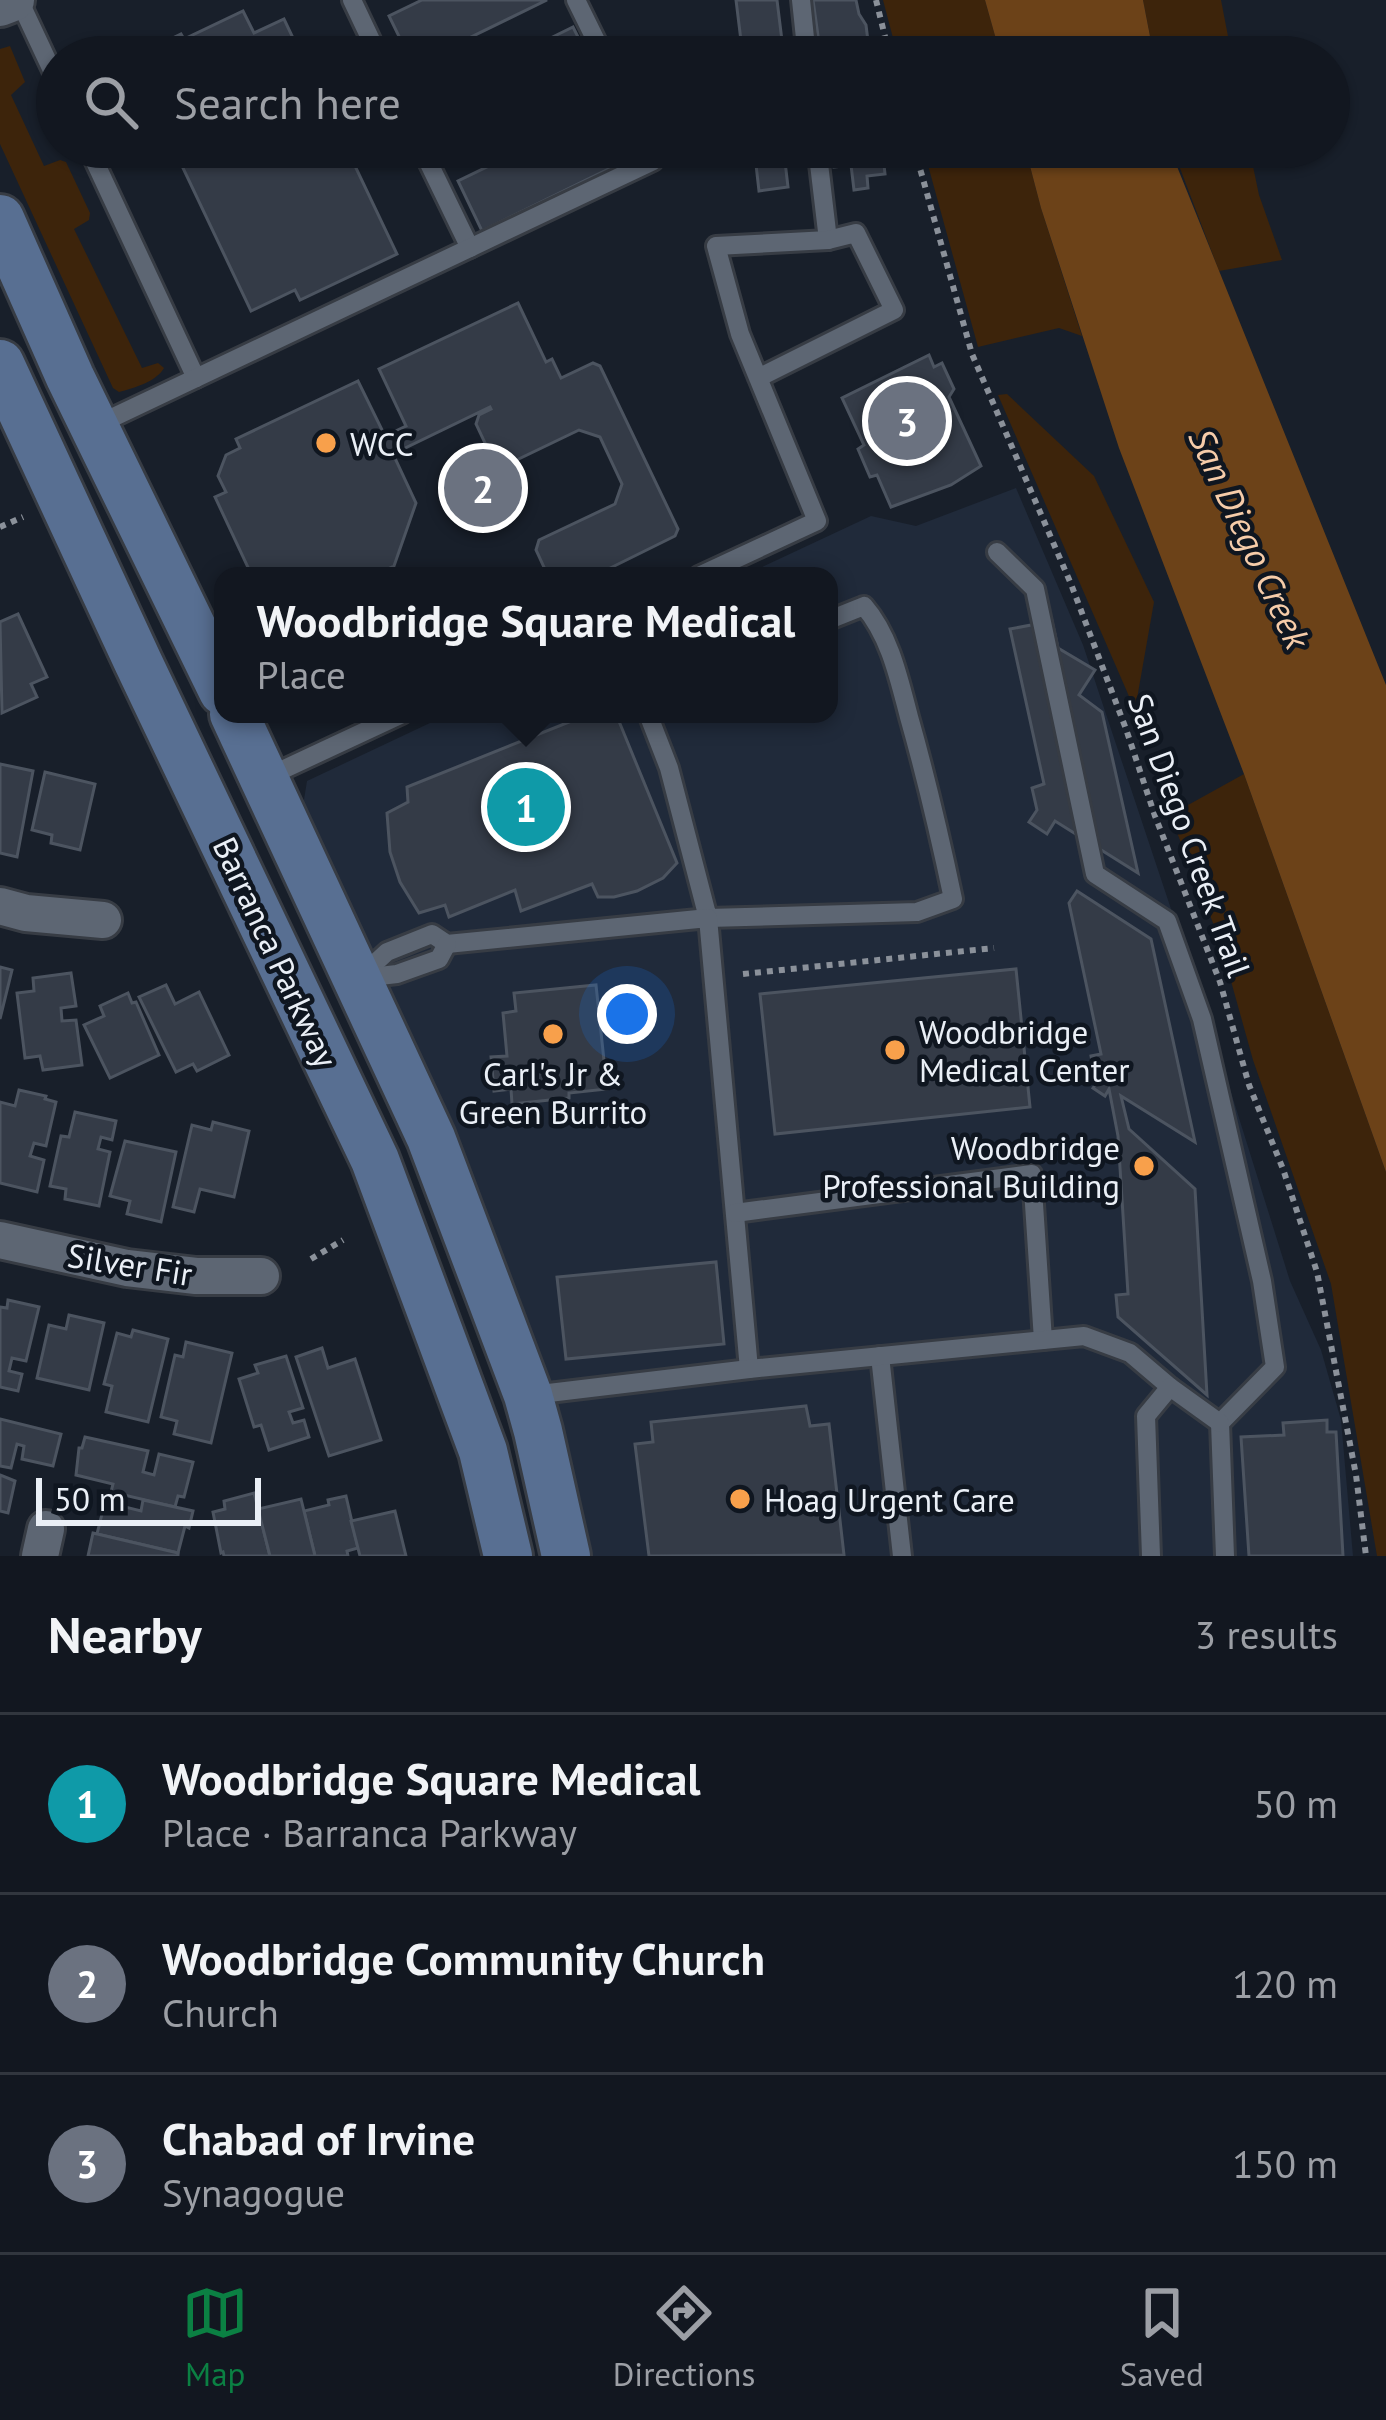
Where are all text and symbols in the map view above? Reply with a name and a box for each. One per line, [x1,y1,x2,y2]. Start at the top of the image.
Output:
search box [36,36,1350,168]
icon: search [78,69,144,135]
text: Search here [174,73,401,131]
pin: 3 [868,376,946,466]
water label: San Diego Creek [1178,420,1322,657]
place label: WCC [350,422,414,465]
marker: WCC [313,430,339,456]
pin: 2 [444,443,522,533]
popup [214,567,838,723]
text: Woodbridge Square Medical [257,591,795,649]
text: Place [257,649,346,700]
street label: San Diego Creek Trail [1119,688,1261,983]
pin: 1 [487,762,565,852]
street label: Barranca Parkway [204,830,348,1075]
your location [597,984,657,1044]
place label: Woodbridge Medical Center [919,1010,1129,1091]
marker: Carl's Jr & Green Burrito [540,1021,566,1047]
marker: Woodbridge Medical Center [882,1037,908,1063]
place label: Carl's Jr & Green Burrito [459,1052,647,1133]
place label: Woodbridge Professional Building [822,1126,1120,1207]
marker: Woodbridge Professional Building [1131,1153,1157,1179]
street label: Silver Fir [65,1233,195,1295]
scale bar [36,1472,261,1525]
text: 50 m [54,1477,126,1520]
place label: Hoag Urgent Care [764,1478,1015,1521]
marker: Hoag Urgent Care [727,1486,753,1512]
text: Nearby [48,1601,202,1667]
text: 3 results [1195,1609,1338,1660]
text: Woodbridge Square Medical [162,1749,700,1807]
text: 1 [76,1778,98,1829]
text: 50 m [1253,1778,1338,1829]
text: Place · Barranca Parkway [162,1807,577,1858]
text: Woodbridge Community Church [162,1929,765,1987]
text: 2 [76,1958,98,2009]
text: 120 m [1232,1958,1338,2009]
text: Church [162,1987,279,2038]
text: Chabad of Irvine [162,2109,475,2167]
text: 3 [76,2138,98,2189]
text: 150 m [1232,2138,1338,2189]
text: Synagogue [162,2167,345,2218]
tab: Map [182,2280,248,2395]
tab: Directions [613,2280,755,2395]
tab: Saved [1120,2280,1204,2395]

